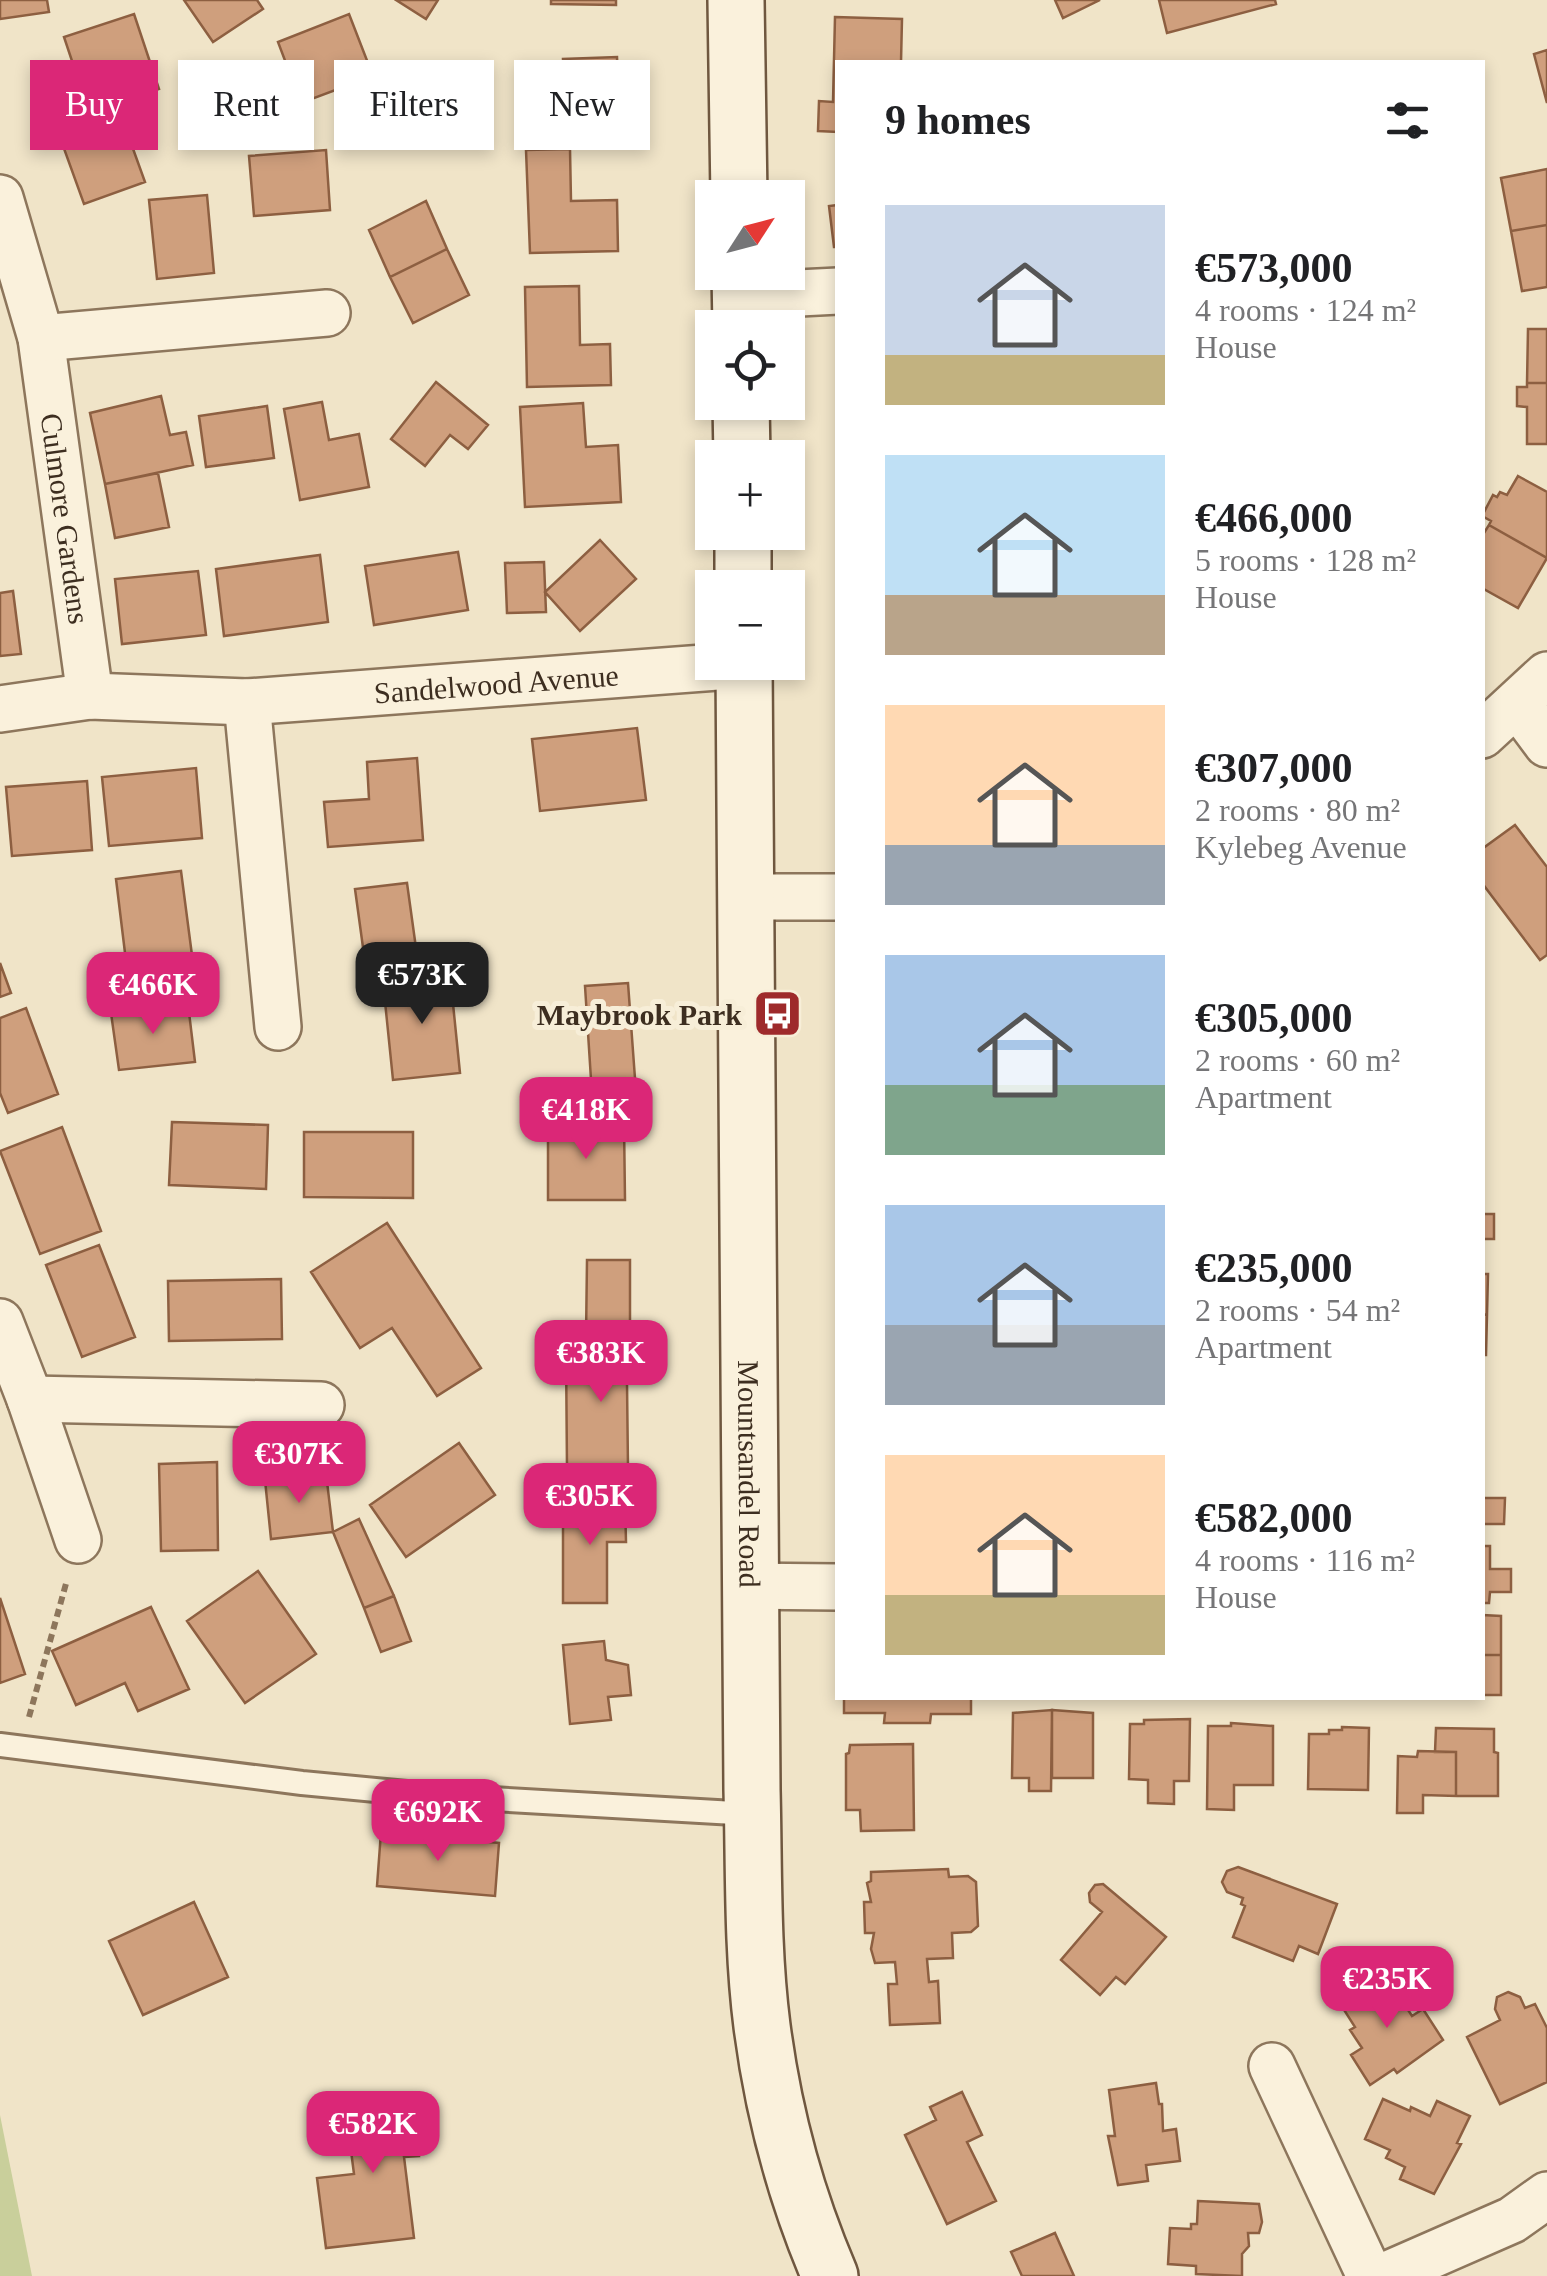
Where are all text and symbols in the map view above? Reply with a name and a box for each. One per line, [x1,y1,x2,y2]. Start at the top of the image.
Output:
chip: Buy [30,60,158,150]
chip: Rent [178,60,314,150]
chip: Filters [334,60,494,150]
chip: New [514,60,650,150]
icon: filters [1380,93,1435,148]
text: 9 homes [885,97,1031,143]
north arrow [695,180,805,290]
map controls [695,180,805,680]
icon: home [965,245,1085,365]
text: €573,000 [1195,245,1353,291]
text: 4 rooms · 124 m² [1195,292,1416,328]
button: locate [695,310,805,420]
text: House [1195,329,1277,365]
street label: Culmore Gardens [35,411,96,626]
button: + [695,440,805,550]
icon: home [965,495,1085,615]
text: €466,000 [1195,495,1353,541]
text: 5 rooms · 128 m² [1195,542,1416,578]
button: − [695,570,805,680]
text: House [1195,579,1277,615]
street label: Sandelwood Avenue [373,658,620,709]
icon: home [965,745,1085,865]
text: €307,000 [1195,745,1353,791]
text: 2 rooms · 80 m² [1195,792,1400,828]
text: Kylebeg Avenue [1195,829,1407,865]
pin: €573K [352,942,492,1027]
pin: €466K [83,952,223,1037]
text: €573K [378,956,466,992]
text: €466K [109,966,197,1002]
bus stop icon: Maybrook Park [751,988,803,1040]
icon: home [965,995,1085,1115]
text: €305,000 [1195,995,1353,1041]
place label: Maybrook Park [537,998,742,1031]
text: 2 rooms · 60 m² [1195,1042,1400,1078]
pin: €418K [516,1077,656,1162]
text: Apartment [1195,1079,1332,1115]
text: €418K [542,1091,630,1127]
icon: home [965,1245,1085,1365]
text: €235,000 [1195,1245,1353,1291]
text: 2 rooms · 54 m² [1195,1292,1400,1328]
pin: €383K [531,1320,671,1405]
text: Apartment [1195,1329,1332,1365]
text: €383K [557,1334,645,1370]
street label: Mountsandel Road [732,1360,767,1588]
pin: €307K [229,1421,369,1506]
text: €307K [255,1435,343,1471]
pin: €305K [520,1463,660,1548]
text: €305K [546,1477,634,1513]
icon: home [965,1495,1085,1615]
text: €582,000 [1195,1495,1353,1541]
text: 4 rooms · 116 m² [1195,1542,1415,1578]
text: House [1195,1579,1277,1615]
pin: €692K [368,1779,508,1864]
text: €692K [394,1793,482,1829]
pin: €235K [1317,1946,1457,2031]
text: €235K [1343,1960,1431,1996]
pin: €582K [303,2091,443,2176]
text: €582K [329,2105,417,2141]

